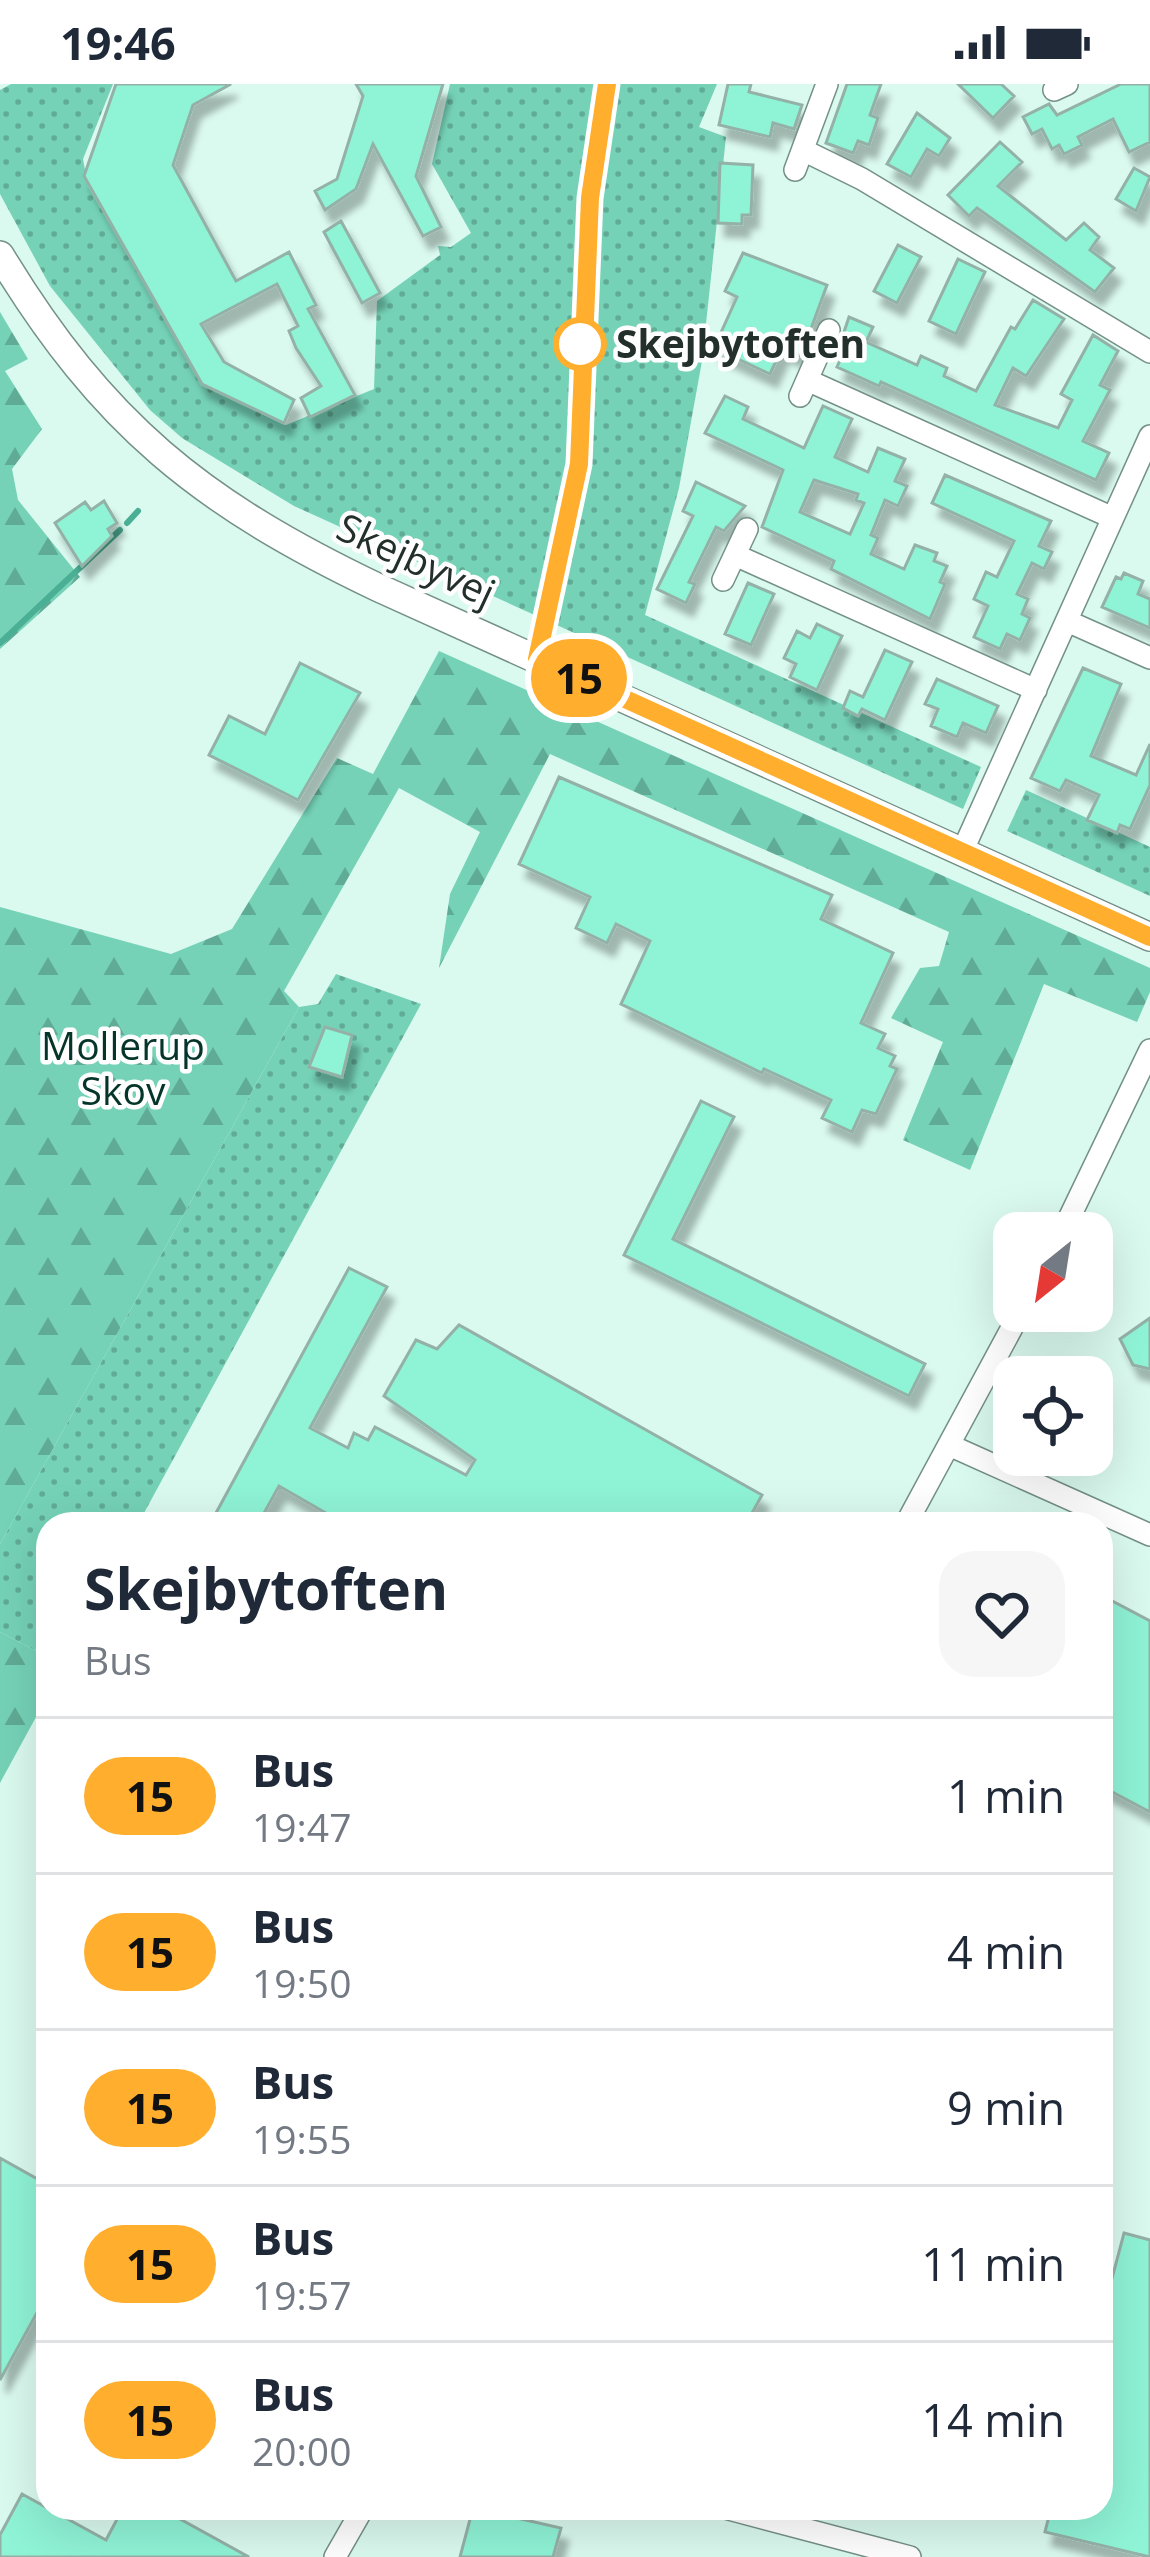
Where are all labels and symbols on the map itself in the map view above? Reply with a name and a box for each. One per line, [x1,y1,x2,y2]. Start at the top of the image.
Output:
place label: Skejbytoften [616,316,865,369]
marker: Skejbytoften [555,319,605,369]
street label: Skejbyvej [329,499,504,618]
line badge: 15 [525,639,633,717]
park label: Mollerup Skov [41,1018,205,1116]
north arrow [993,1212,1113,1332]

